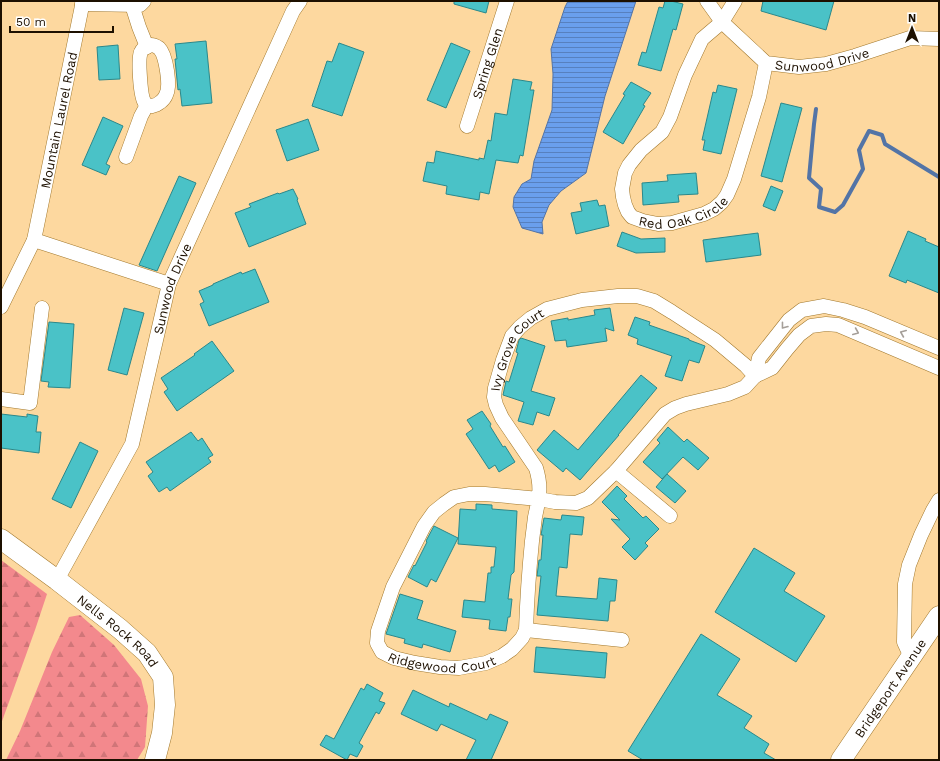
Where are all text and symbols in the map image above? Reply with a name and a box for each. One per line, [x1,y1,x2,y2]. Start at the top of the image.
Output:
scale bar [10,8,113,34]
north arrow [892,8,932,48]
text: N [908,12,916,25]
text: 50 m [16,15,46,29]
street label: Spring Glen [469,26,506,101]
street label: Sunwood Drive [774,45,871,75]
street label: Mountain Laurel Road [38,51,80,190]
street label: Red Oak Circle [637,194,731,232]
street label: Sunwood Drive [151,241,195,336]
street label: Ivy Grove Court [488,305,547,392]
one-way arrow [782,322,789,329]
one-way arrow [852,328,859,336]
one-way arrow [900,330,907,338]
street label: Nells Rock Road [74,592,161,670]
street label: Bridgeport Avenue [851,636,929,741]
street label: Ridgewood Court [385,649,498,676]

